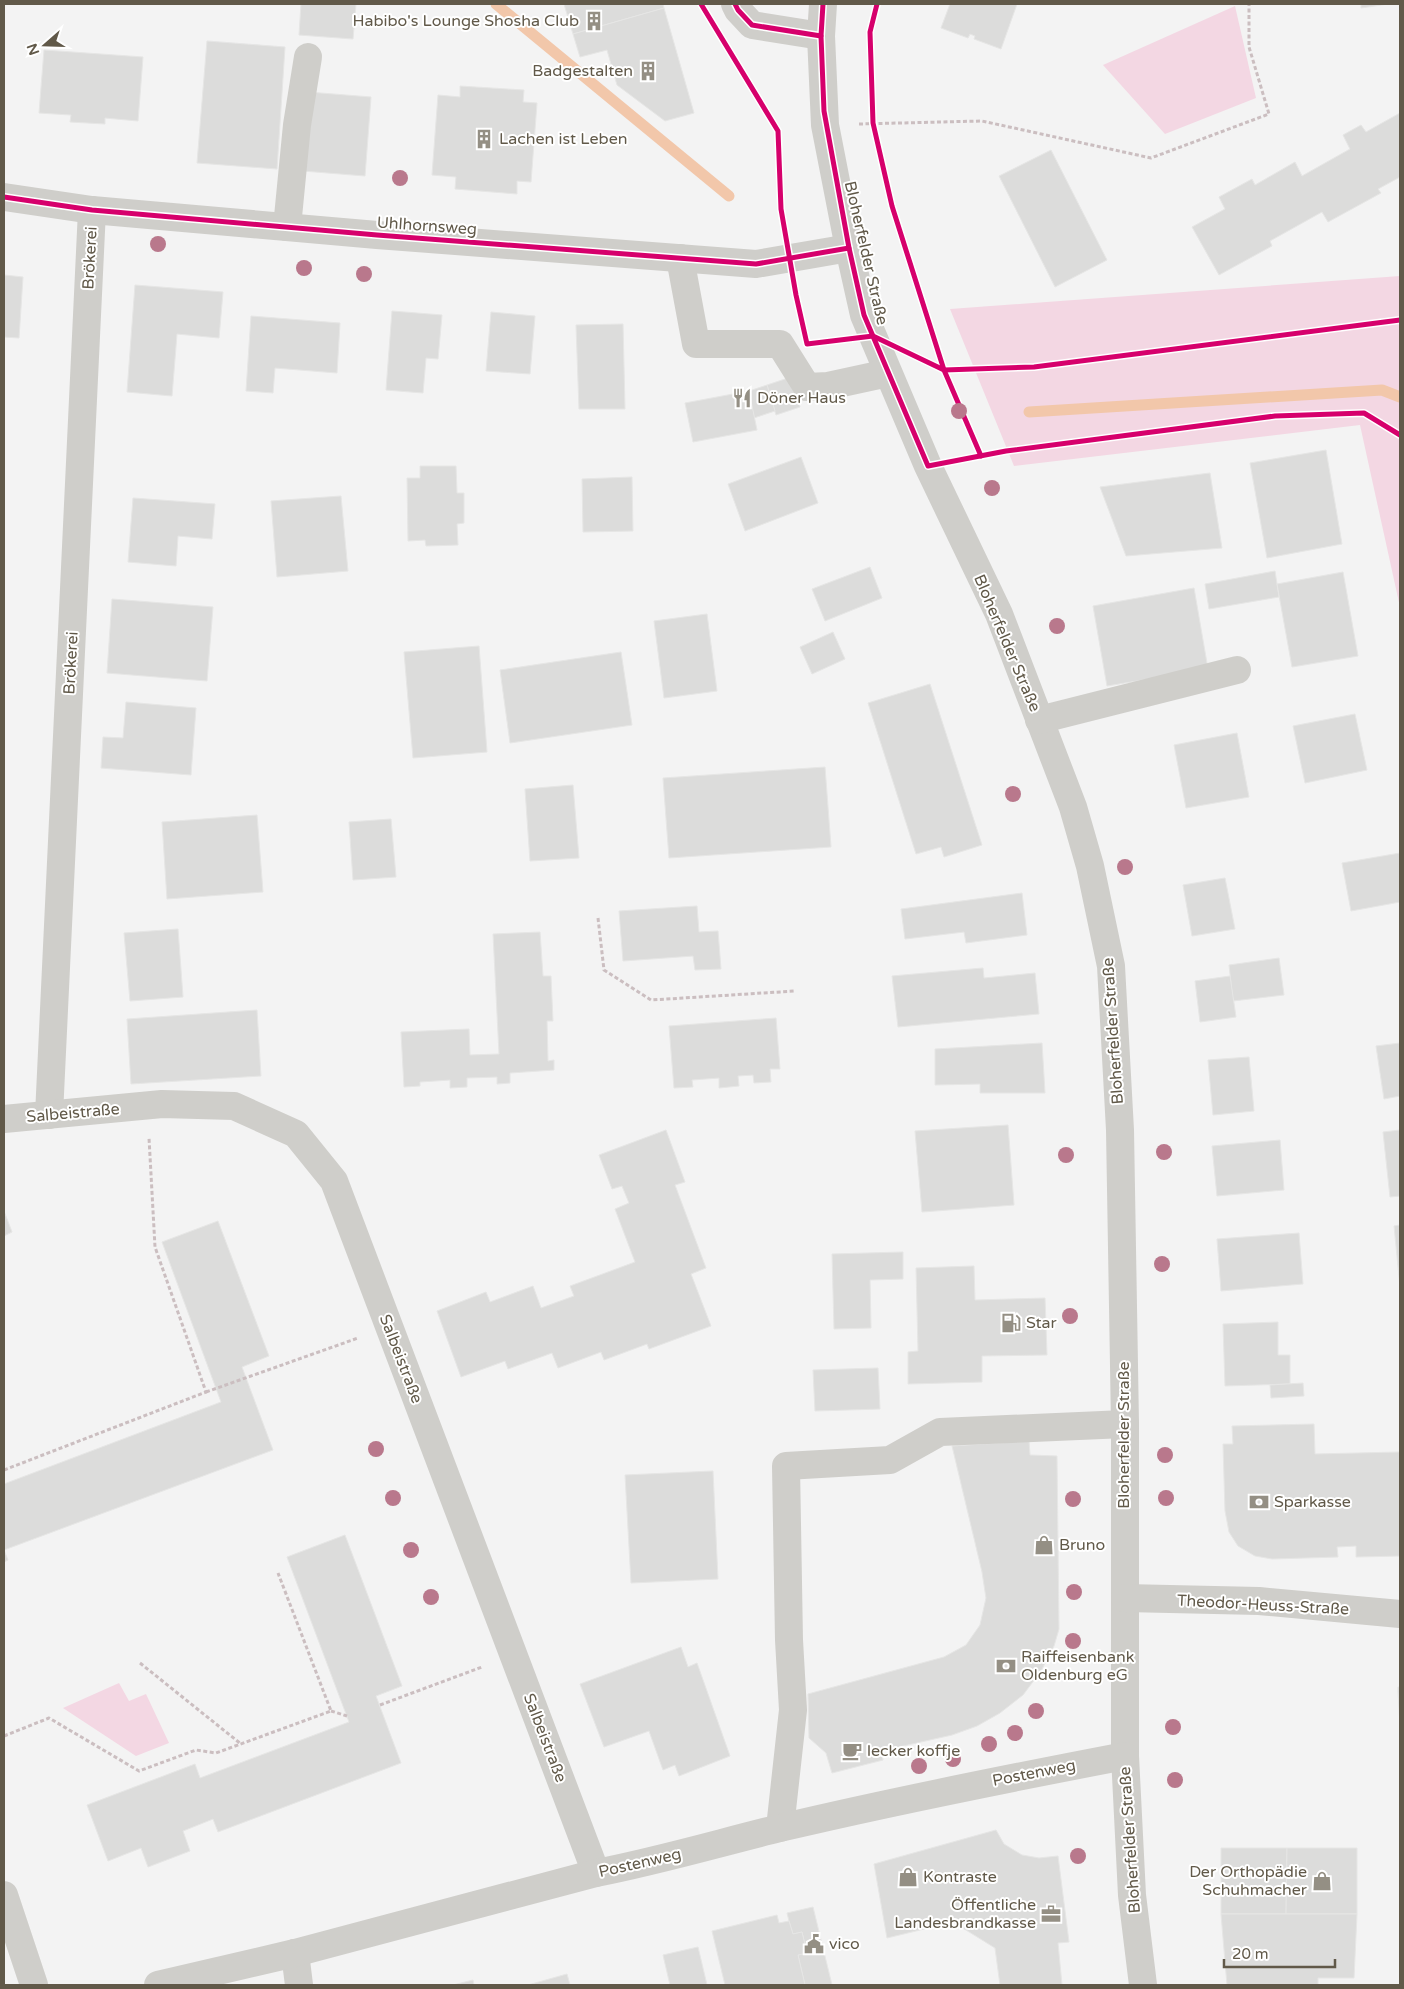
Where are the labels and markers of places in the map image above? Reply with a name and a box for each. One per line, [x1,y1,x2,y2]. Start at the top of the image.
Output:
building icon: Habibo's Lounge Shosha Club [583,10,605,32]
place label: Habibo's Lounge Shosha Club [352,11,579,31]
building icon: Badgestalten [637,60,659,82]
place label: Badgestalten [532,61,633,81]
building icon: Lachen ist Leben [473,128,495,150]
place label: Lachen ist Leben [499,129,627,149]
restaurant icon: Döner Haus [731,387,753,409]
place label: Döner Haus [757,388,846,408]
fuel station icon: Star [1000,1312,1022,1334]
place label: Star [1026,1313,1058,1333]
bank icon: Sparkasse [1248,1491,1270,1513]
place label: Sparkasse [1274,1492,1351,1512]
shop icon: Bruno [1033,1534,1055,1556]
place label: Bruno [1059,1535,1105,1555]
place label: Raiffeisenbank Oldenburg eG [1021,1647,1135,1685]
bank icon: Raiffeisenbank Oldenburg eG [995,1655,1017,1677]
cafe icon: lecker koffje [841,1740,863,1762]
place label: lecker koffje [867,1741,960,1761]
place label: Der Orthopädie Schuhmacher [1189,1862,1308,1900]
shop icon: Kontraste [897,1866,919,1888]
place label: Kontraste [923,1867,997,1887]
shop icon: Der Orthopädie Schuhmacher [1311,1870,1333,1892]
place label: Öffentliche Landesbrandkasse [894,1895,1036,1933]
office icon: Öffentliche Landesbrandkasse [1040,1903,1062,1925]
public building icon: vico [803,1933,825,1955]
place label: vico [829,1934,860,1954]

